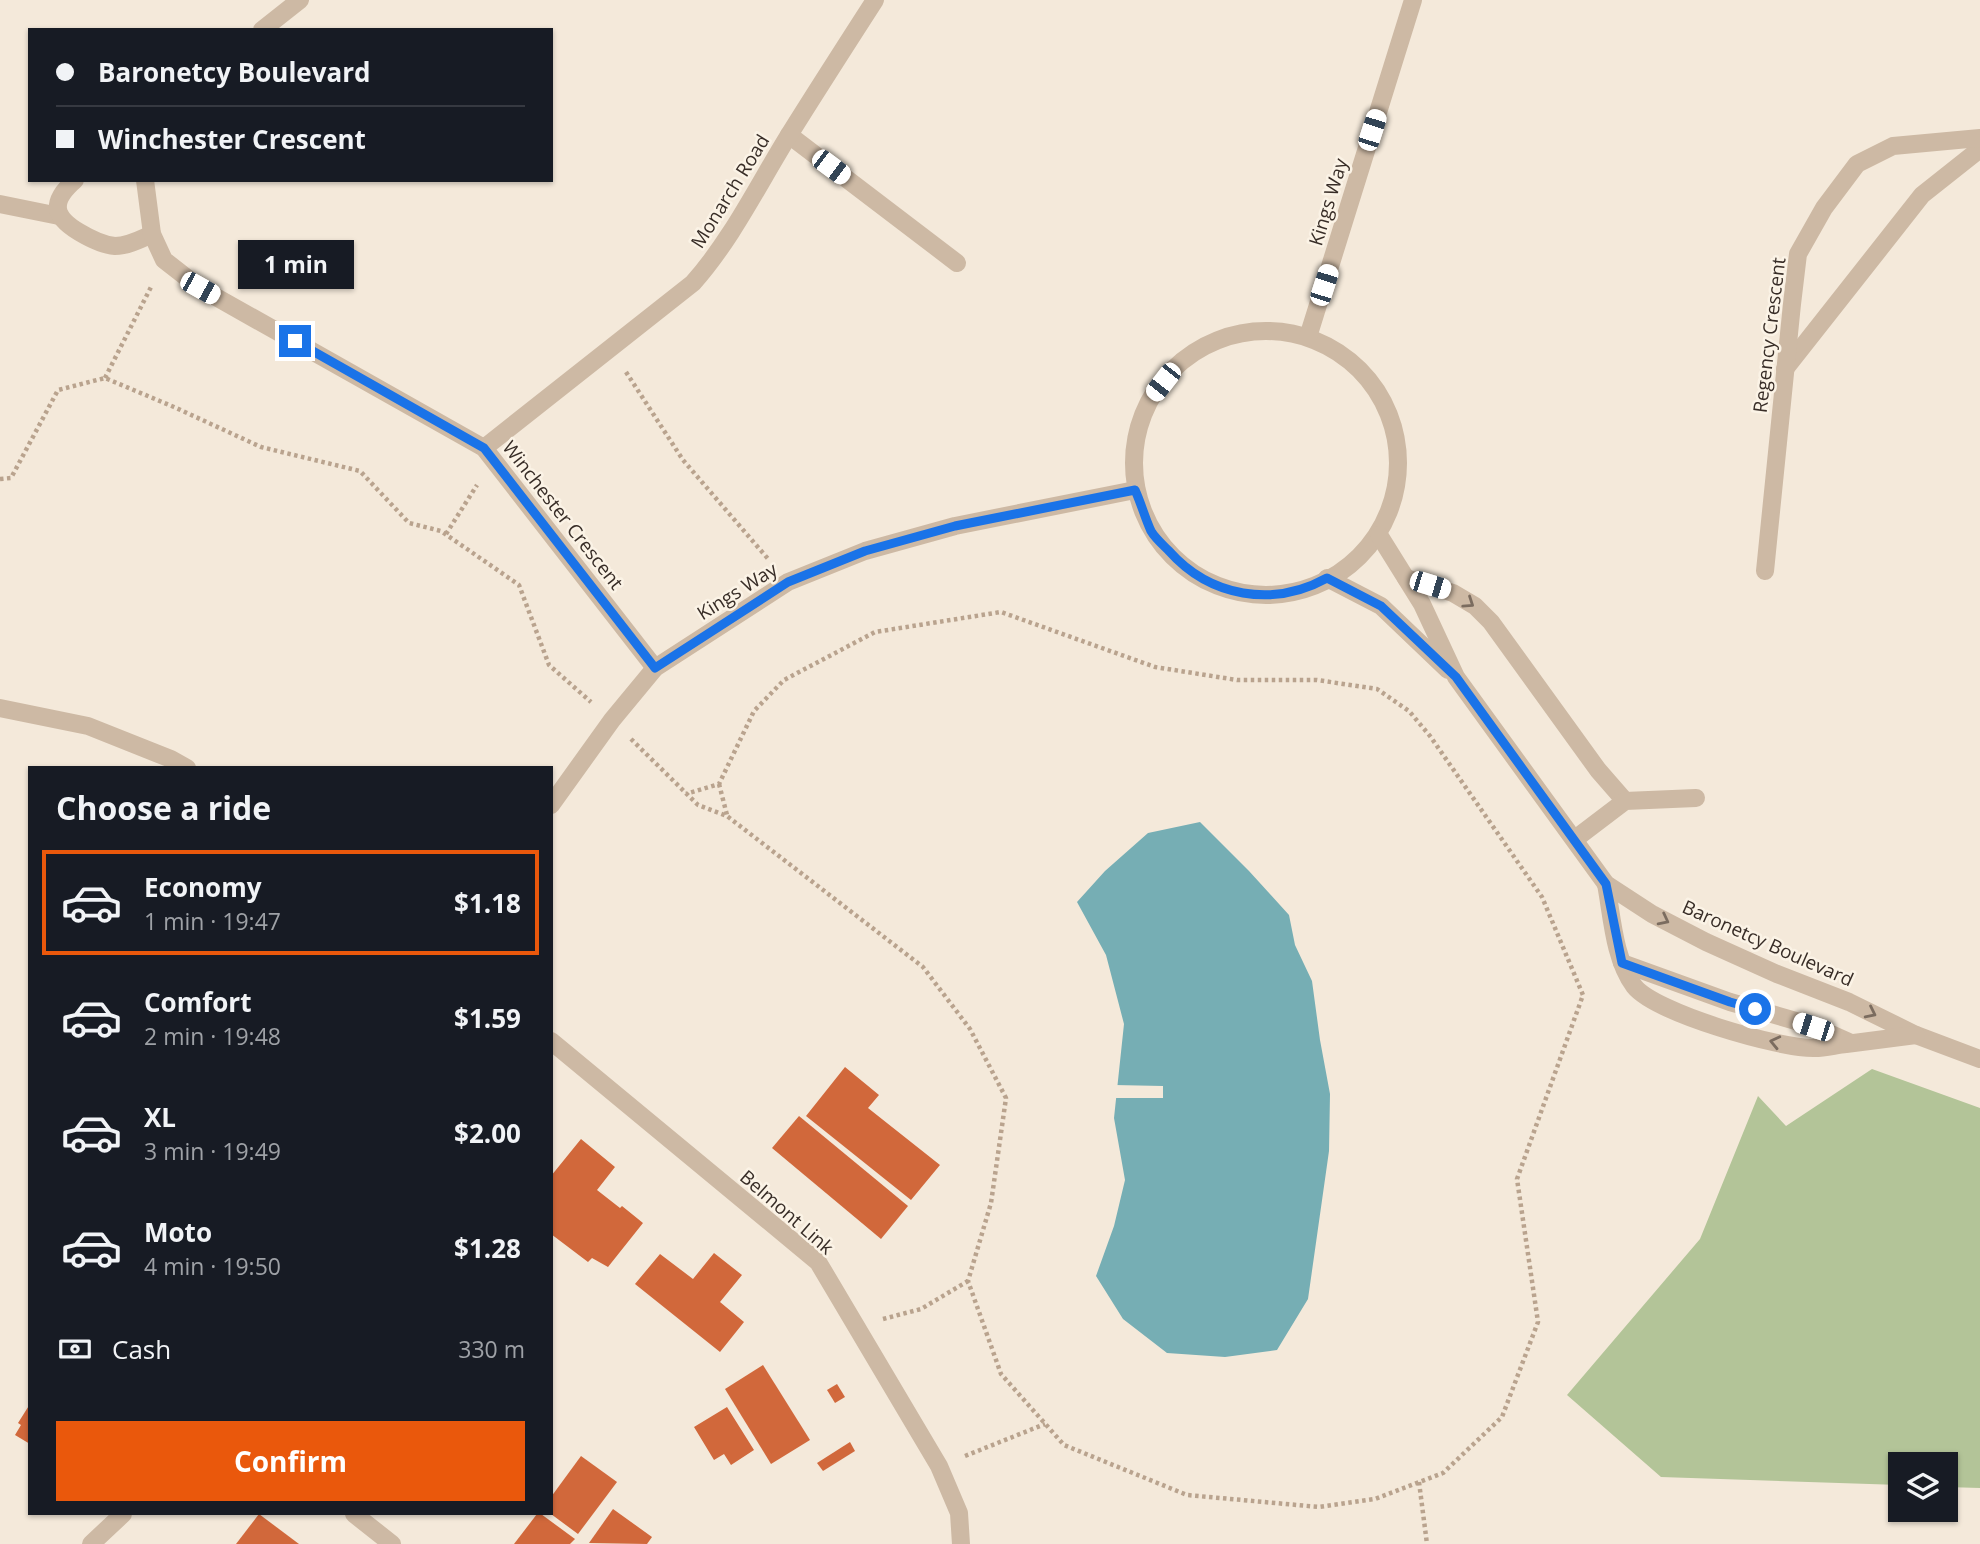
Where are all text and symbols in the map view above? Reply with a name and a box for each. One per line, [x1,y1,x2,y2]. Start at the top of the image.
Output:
text: Baronetcy Boulevard [98,54,370,90]
car [1356,107,1389,153]
text: Winchester Crescent [98,121,366,157]
street label: Monarch Road [685,129,775,253]
car [808,146,855,188]
street label: Kings Way [1302,155,1354,249]
callout: 1 min [237,240,353,288]
text: 1 min [264,248,328,280]
street label: Regency Crescent [1747,256,1791,414]
car [1308,262,1341,308]
car [177,269,224,307]
route end [279,325,311,357]
car [1142,359,1185,405]
street label: Winchester Crescent [497,435,629,595]
street label: Kings Way [692,556,782,626]
car [1407,569,1454,601]
one-way arrow [1461,595,1474,607]
text: Choose a ride [56,786,271,829]
text: Economy [144,869,262,905]
icon: car [60,871,123,934]
text: $1.18 [454,885,521,921]
street label: Baronetcy Boulevard [1678,894,1858,992]
text: 1 min · 19:47 [144,905,281,937]
one-way arrow [1657,912,1669,926]
text: Comfort [144,984,251,1020]
icon: car [60,986,123,1049]
route start [1739,993,1771,1025]
text: $1.59 [454,1000,521,1036]
one-way arrow [1864,1004,1876,1018]
car [1790,1011,1837,1043]
text: 2 min · 19:48 [144,1020,281,1052]
one-way arrow [1769,1036,1781,1050]
text: XL [144,1099,176,1135]
icon: car [60,1101,123,1164]
text: $2.00 [454,1115,521,1151]
text: 3 min · 19:49 [144,1135,281,1167]
street label: Belmont Link [735,1164,839,1260]
text: Moto [144,1214,212,1250]
icon: car [60,1216,123,1279]
text: $1.28 [454,1230,521,1266]
text: 4 min · 19:50 [144,1250,281,1282]
icon: cash [56,1330,94,1368]
text: Cash [112,1331,171,1367]
text: 330 m [458,1333,525,1365]
button: Confirm [56,1421,525,1501]
map controls [1888,1452,1958,1522]
button: layers [1888,1452,1958,1522]

